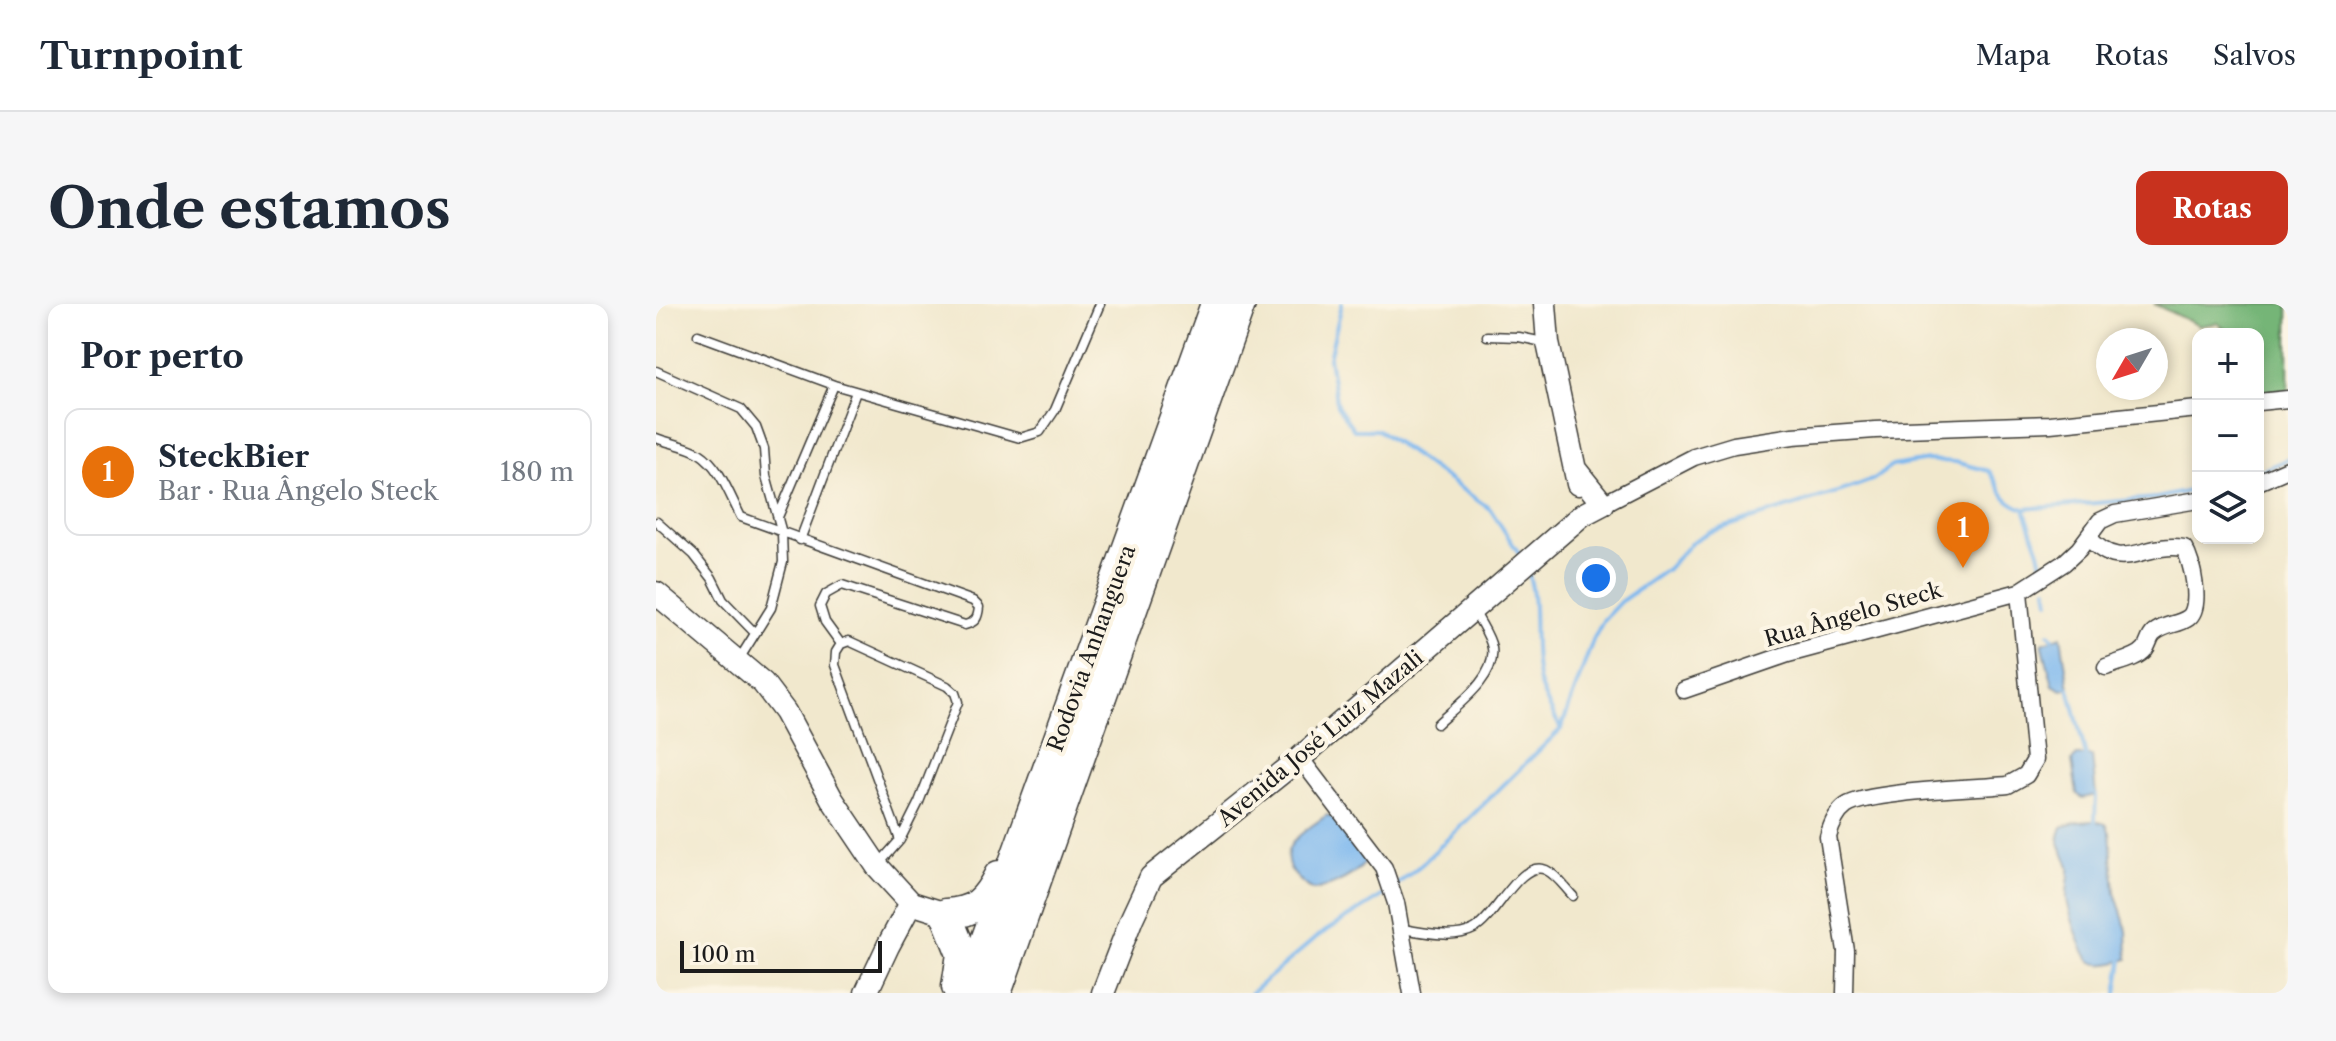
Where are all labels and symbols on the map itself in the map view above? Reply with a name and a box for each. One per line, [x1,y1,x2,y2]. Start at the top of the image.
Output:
north arrow [2096,328,2168,400]
pin: 1 [1937,502,1989,568]
street label: Rodovia Anhanguera [1041,541,1142,755]
your location [1576,558,1616,598]
street label: Rua Ângelo Steck [1761,575,1946,653]
street label: Avenida José Luiz Mazali [1211,644,1429,833]
scale bar [680,937,882,973]

